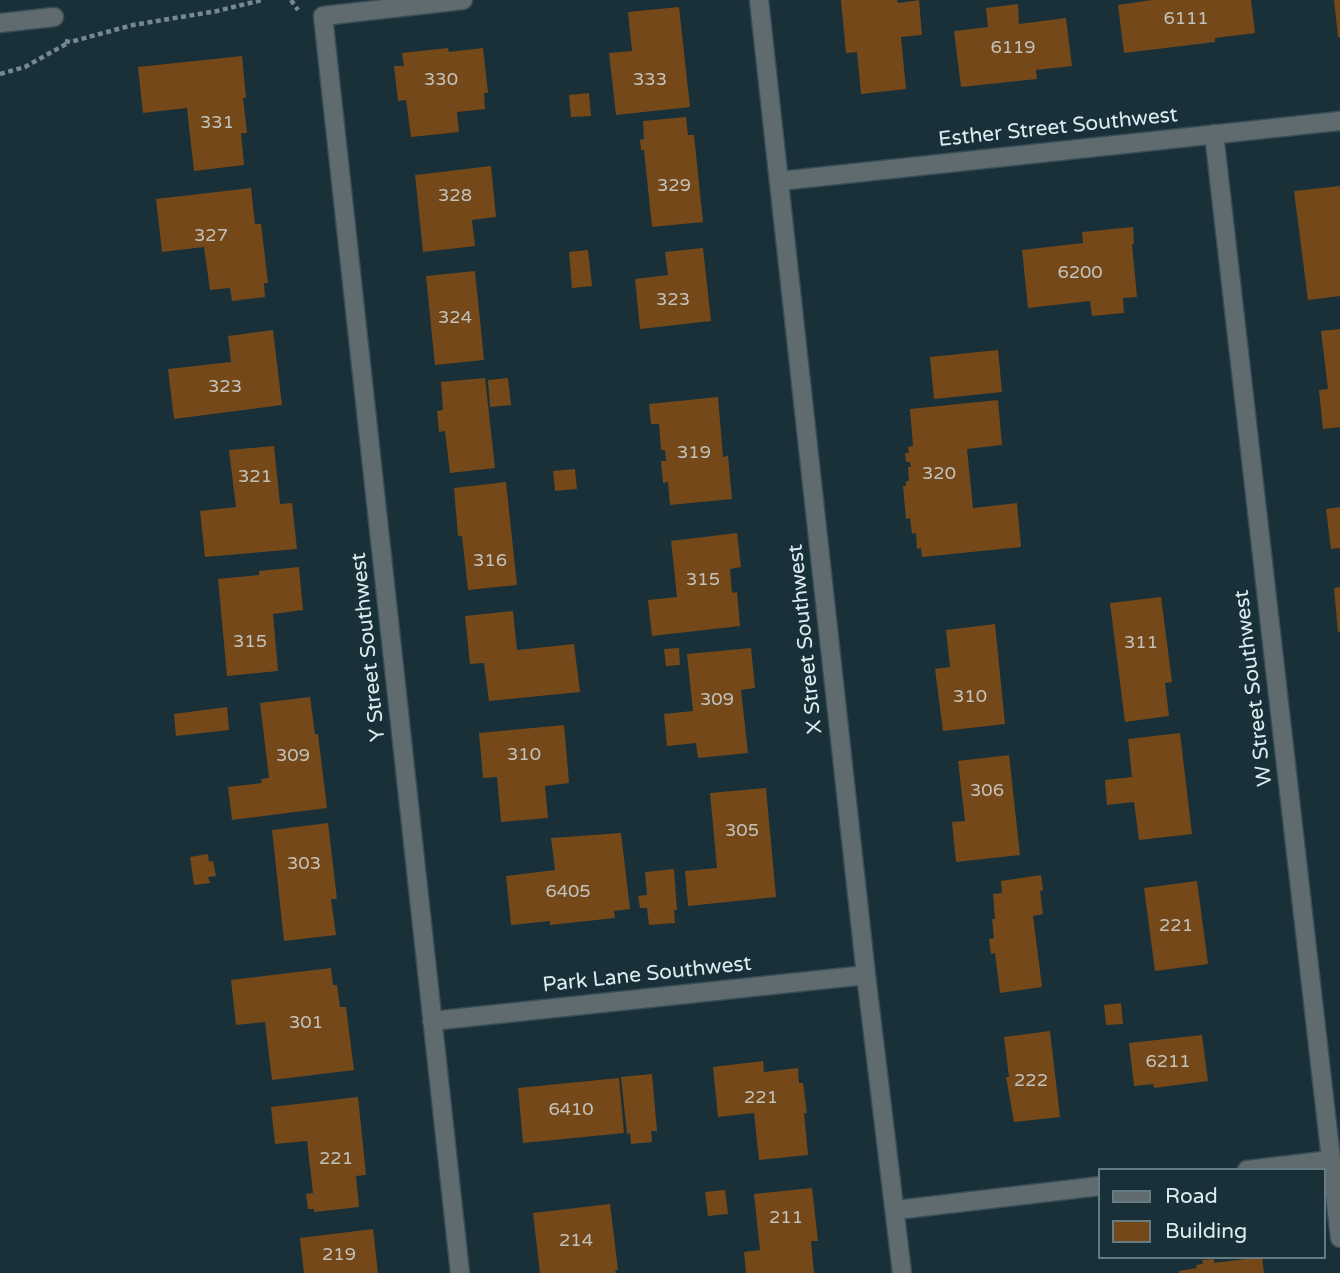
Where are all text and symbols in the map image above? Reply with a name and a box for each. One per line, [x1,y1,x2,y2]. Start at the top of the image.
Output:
house number: 6111 [1163,8,1209,30]
house number: 6119 [990,37,1036,59]
house number: 330 [424,69,458,91]
house number: 333 [633,69,667,91]
street label: Esther Street Southwest [937,103,1179,153]
house number: 331 [200,112,234,134]
house number: 329 [657,175,691,197]
house number: 328 [438,185,472,207]
house number: 327 [194,225,228,247]
house number: 6200 [1057,262,1103,284]
house number: 323 [656,289,690,311]
house number: 324 [438,307,472,329]
house number: 323 [208,376,242,398]
house number: 319 [677,442,711,464]
house number: 320 [922,463,956,485]
house number: 321 [238,466,272,488]
street label: X Street Southwest [784,543,828,735]
house number: 316 [473,550,507,572]
street label: Y Street Southwest [347,551,391,743]
house number: 315 [686,569,720,591]
street label: W Street Southwest [1229,588,1279,788]
house number: 315 [233,631,267,653]
house number: 311 [1124,632,1158,654]
house number: 310 [953,686,987,708]
house number: 309 [700,689,734,711]
house number: 310 [507,744,541,766]
house number: 309 [276,745,310,767]
house number: 306 [970,780,1004,802]
house number: 305 [725,820,759,842]
house number: 303 [287,853,321,875]
house number: 6405 [545,881,591,903]
house number: 221 [1159,915,1193,937]
street label: Park Lane Southwest [541,952,753,998]
house number: 301 [289,1012,323,1034]
house number: 6211 [1145,1051,1191,1073]
house number: 222 [1014,1070,1048,1092]
house number: 221 [744,1087,778,1109]
house number: 6410 [548,1099,594,1121]
house number: 221 [319,1148,353,1170]
legend [1098,1168,1326,1259]
text: Road [1165,1184,1218,1209]
house number: 211 [769,1207,803,1229]
text: Building [1165,1219,1247,1244]
house number: 214 [559,1230,593,1252]
house number: 219 [322,1244,356,1266]

